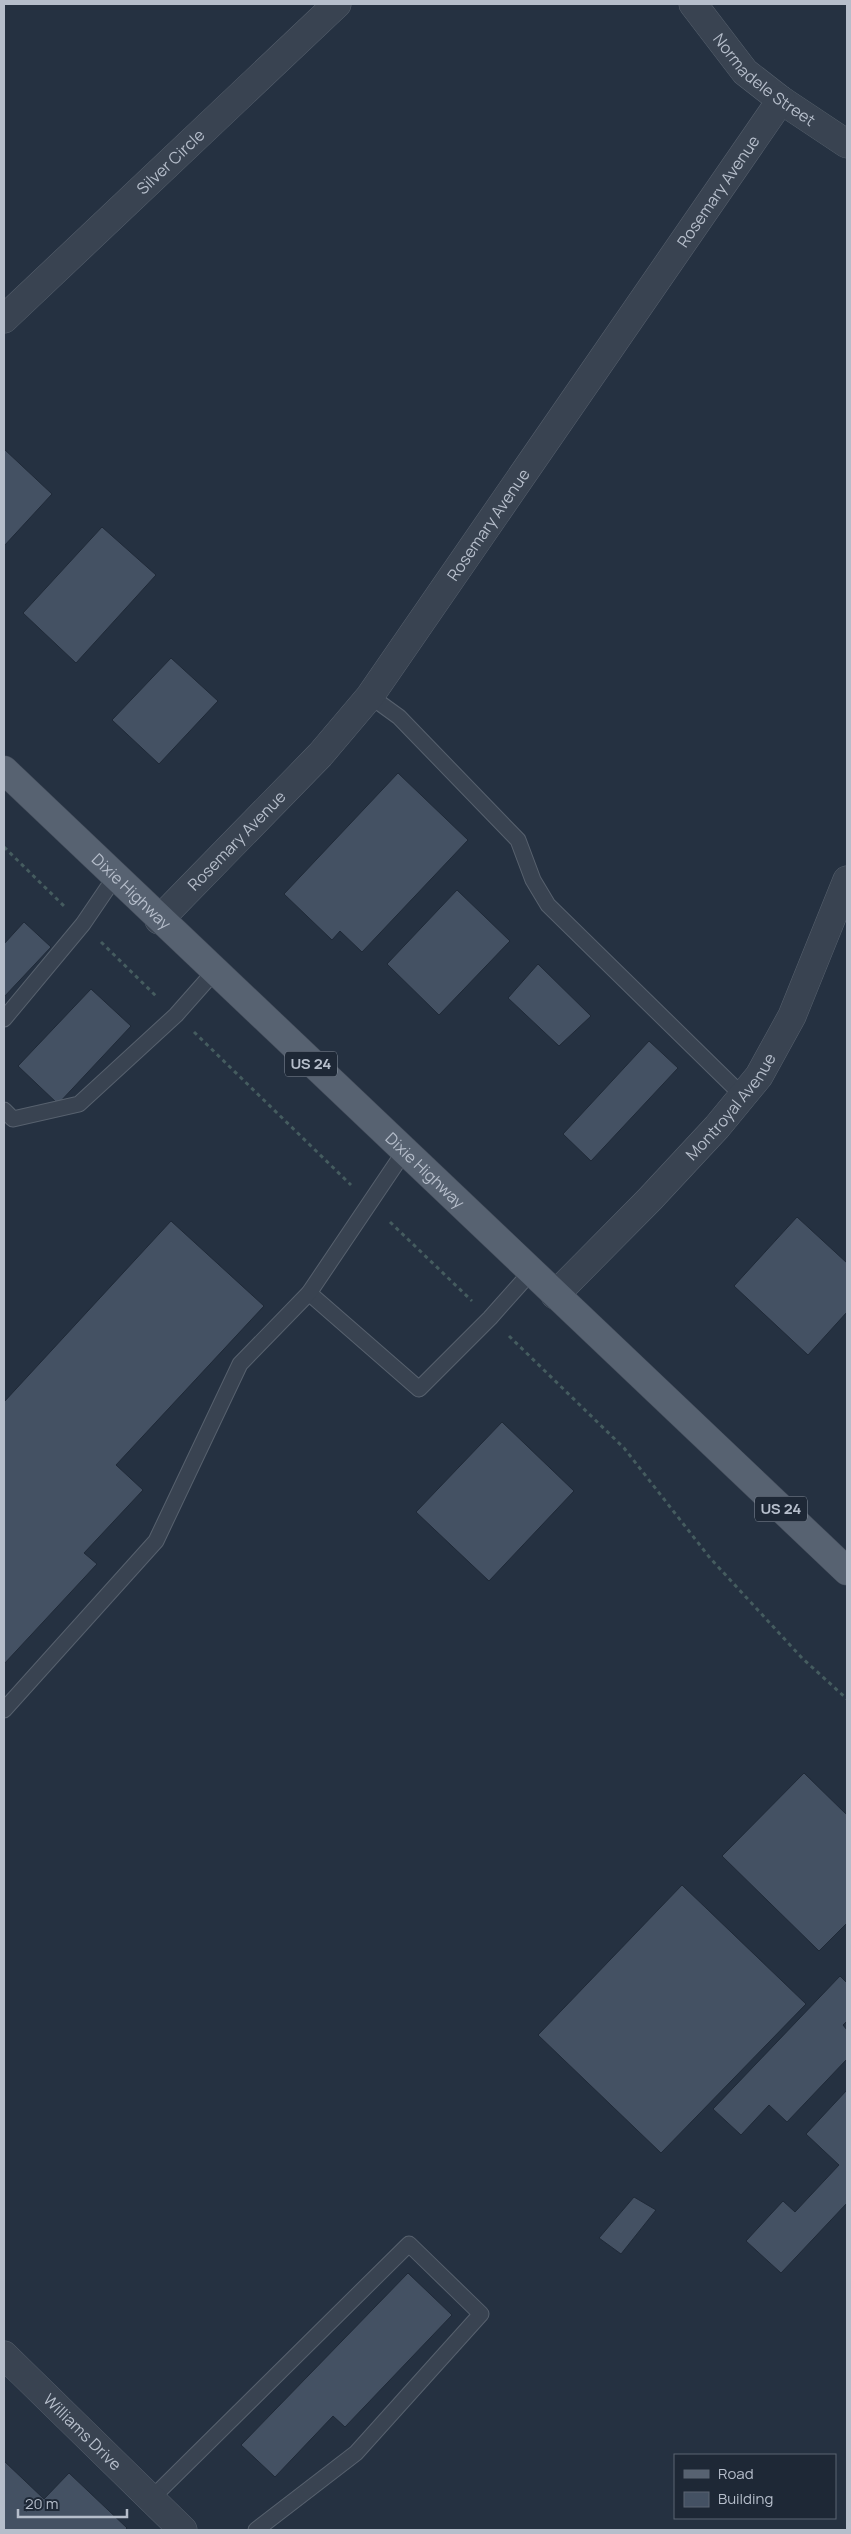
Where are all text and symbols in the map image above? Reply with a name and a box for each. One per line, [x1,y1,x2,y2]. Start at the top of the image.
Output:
street label: Normadele Street [708,29,820,131]
street label: Silver Circle [132,124,209,199]
street label: Rosemary Avenue [672,131,764,252]
street label: Rosemary Avenue [442,464,535,585]
street label: Rosemary Avenue [183,786,290,895]
street label: Dixie Highway [87,848,176,935]
street label: Montroyal Avenue [681,1049,781,1165]
road number: US 24 [285,1052,337,1076]
street label: Dixie Highway [381,1127,470,1214]
road number: US 24 [755,1496,807,1522]
street label: Williams Drive [39,2389,127,2475]
legend [674,2454,836,2519]
text: Road [718,2463,754,2484]
scale bar [18,2486,126,2518]
text: Building [718,2488,773,2509]
text: 20 m [25,2493,58,2514]

